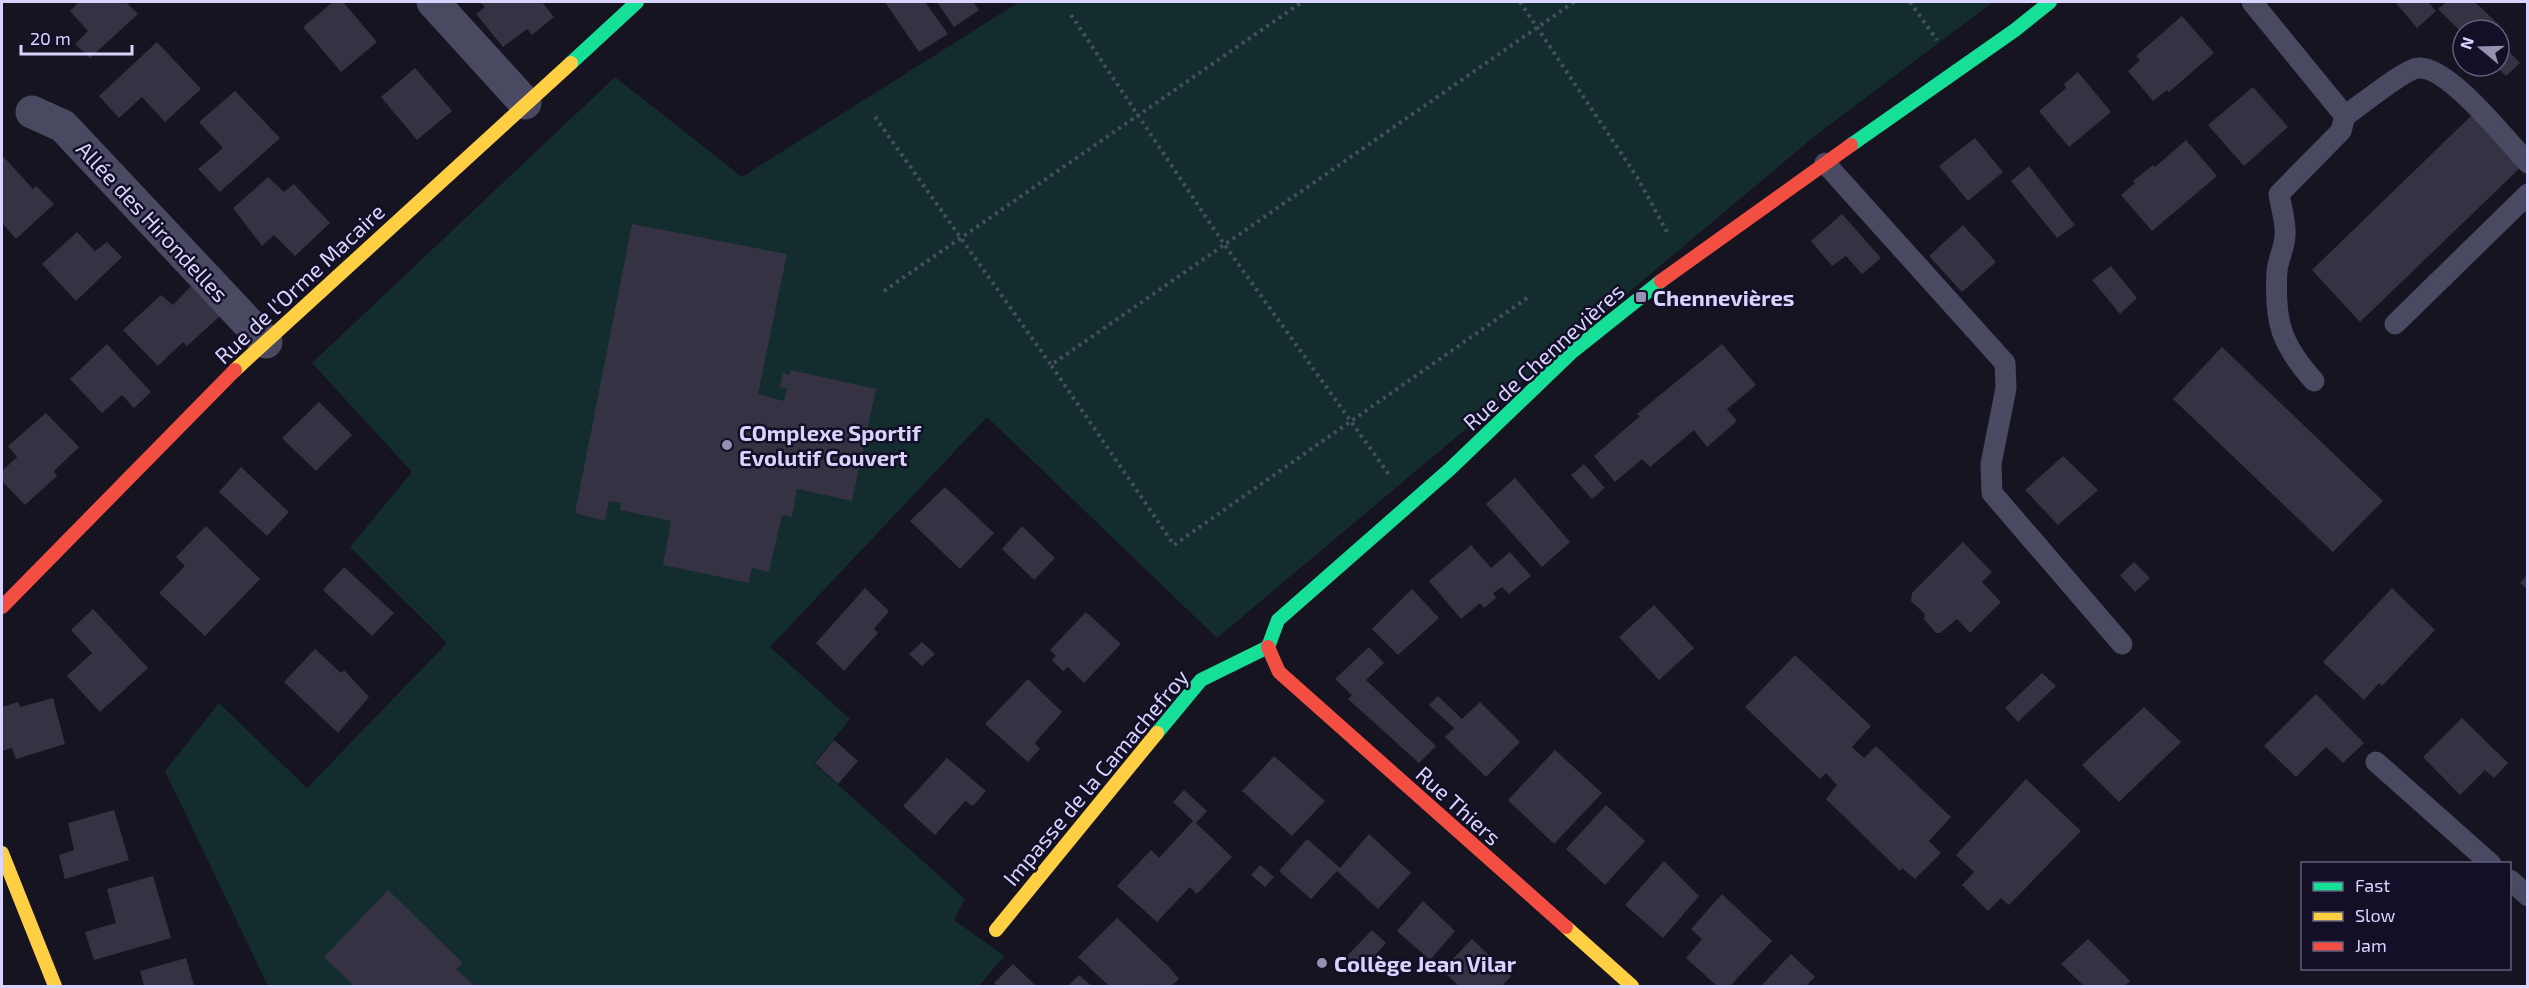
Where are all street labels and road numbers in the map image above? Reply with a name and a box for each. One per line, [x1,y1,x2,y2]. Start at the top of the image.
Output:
street label: Allée des Hirondelles [72,135,234,307]
street label: Rue de l'Orme Macaire [209,198,389,368]
street label: Rue de Chennevières [1457,277,1629,435]
street label: Impasse de la Camachefroy [997,663,1193,890]
street label: Rue Thiers [1411,760,1507,850]

